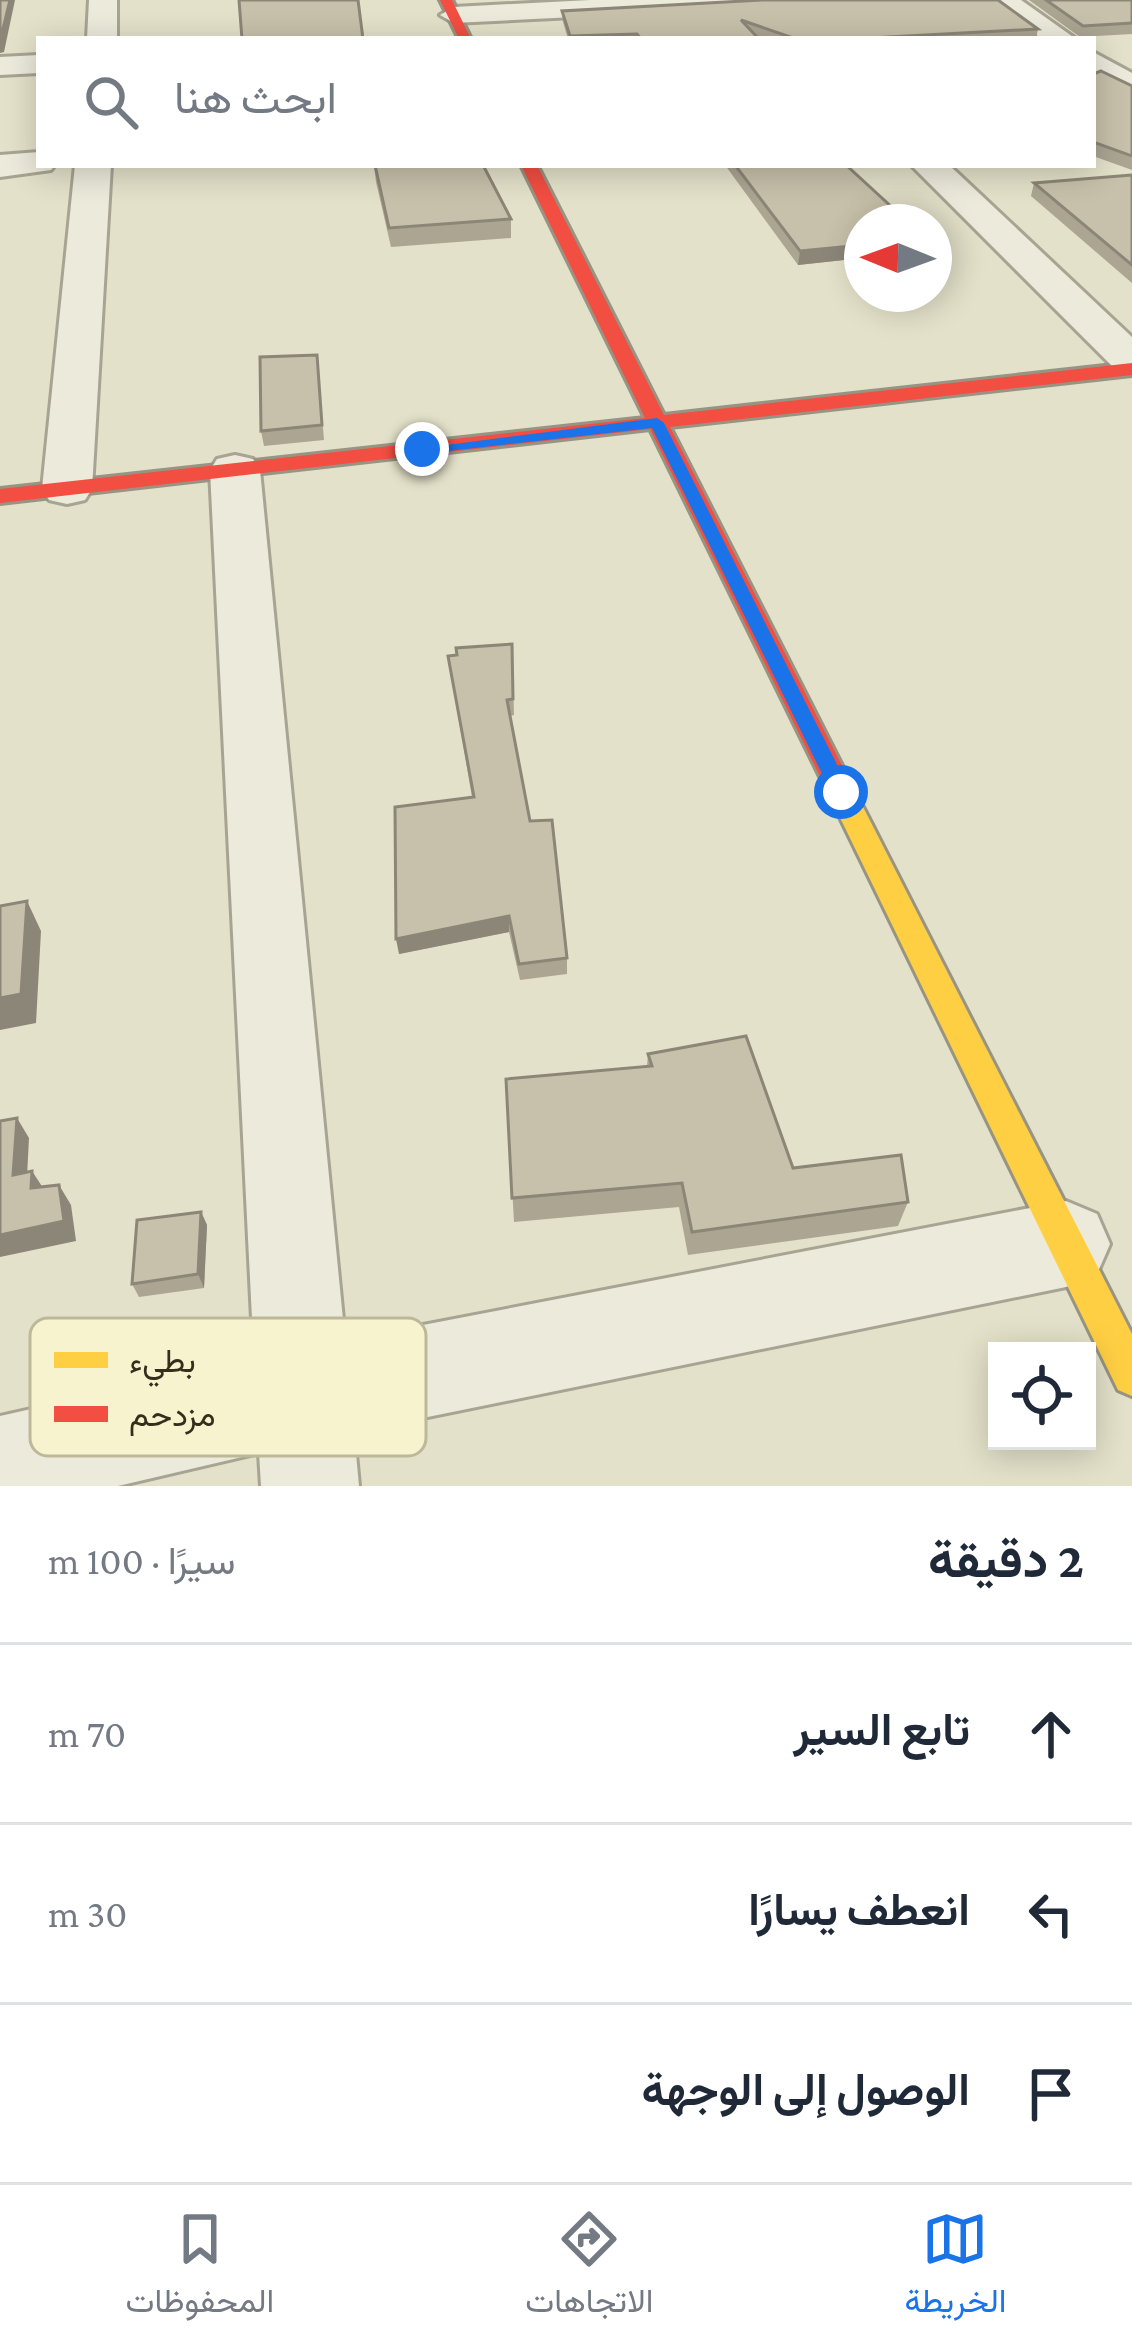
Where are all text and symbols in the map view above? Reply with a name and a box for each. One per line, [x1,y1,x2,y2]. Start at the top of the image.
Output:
search box [36,36,1096,168]
icon: search [78,69,144,135]
text: ابحث هنا [174,73,337,123]
north arrow [844,204,952,312]
route end [395,422,449,476]
route start [814,765,868,819]
legend [30,1318,426,1456]
text: بطيء [129,1342,196,1387]
map controls [988,1342,1096,1450]
button: locate [988,1342,1096,1450]
text: مزدحم [129,1396,216,1436]
text: 2 دقيقة [928,1531,1084,1588]
text: سيرًا · 100 m [48,1539,235,1582]
icon: ahead [1018,1701,1084,1767]
text: تابع السير [794,1705,970,1755]
text: 70 m [48,1712,126,1755]
icon: left [1018,1881,1084,1947]
text: انعطف يسارًا [748,1885,970,1935]
text: 30 m [48,1892,127,1935]
icon: arrive [1018,2061,1084,2127]
text: الوصول إلى الوجهة [642,2065,970,2115]
tab: المحفوظات [126,2206,274,2330]
tab: الاتجاهات [525,2206,653,2330]
tab: الخريطة [904,2206,1006,2330]

